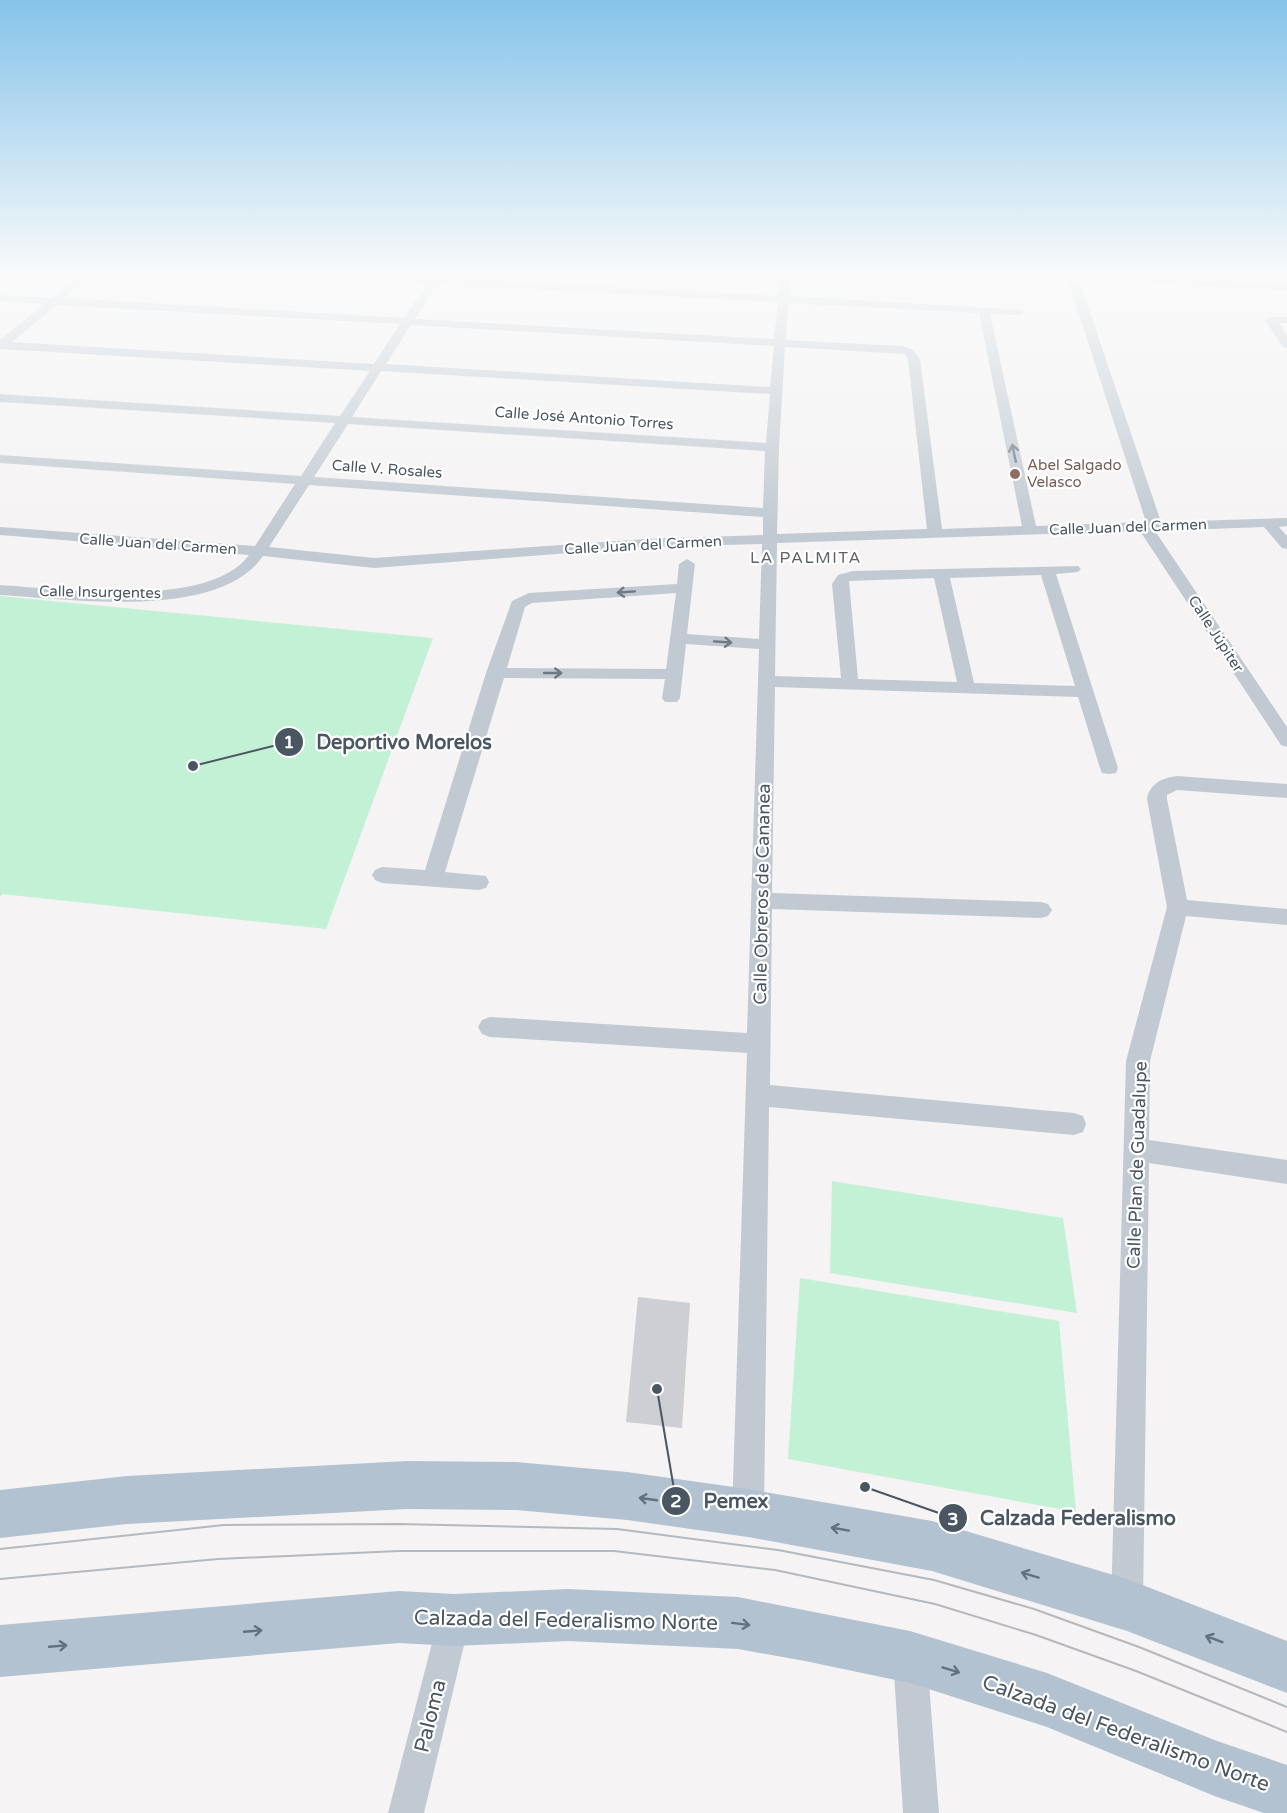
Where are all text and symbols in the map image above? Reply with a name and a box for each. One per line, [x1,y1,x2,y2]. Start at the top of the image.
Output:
street label: Calle José Antonio Torres [494,403,674,433]
one-way arrow [1007,443,1019,462]
street label: Calle V. Rosales [331,456,443,482]
place label: Abel Salgado Velasco [1027,456,1122,491]
marker: Abel Salgado Velasco [1008,467,1022,481]
street label: Calle Juan del Carmen [1049,515,1207,539]
street label: Calle Juan del Carmen [79,530,237,558]
street label: Calle Juan del Carmen [564,532,722,558]
district label: LA PALMITA [750,548,862,568]
street label: Calle Insurgentes [39,582,161,602]
one-way arrow [616,587,636,598]
street label: Calle Júpiter [1185,592,1248,676]
one-way arrow [713,636,733,647]
one-way arrow [543,667,563,679]
callout: Deportivo Morelos [274,723,503,761]
text: 1 [283,731,295,753]
text: Deportivo Morelos [316,731,492,755]
street label: Calle Obreros de Cananea [749,783,775,1005]
street label: Calle Plan de Guadalupe [1122,1061,1152,1269]
callout: Pemex [661,1482,780,1520]
text: 2 [670,1490,682,1512]
text: Pemex [704,1490,769,1514]
one-way arrow [638,1494,658,1505]
callout: Calzada Federalismo [938,1499,1188,1537]
text: Calzada Federalismo [980,1507,1176,1531]
text: 3 [947,1508,959,1530]
one-way arrow [831,1524,851,1535]
one-way arrow [1021,1569,1040,1580]
street label: Calzada del Federalismo Norte [414,1605,718,1636]
one-way arrow [730,1618,750,1629]
one-way arrow [242,1625,262,1636]
one-way arrow [1205,1633,1224,1644]
one-way arrow [48,1640,68,1651]
one-way arrow [941,1665,960,1676]
street label: Calzada del Federalismo Norte [979,1670,1273,1797]
street label: Paloma [409,1677,452,1755]

